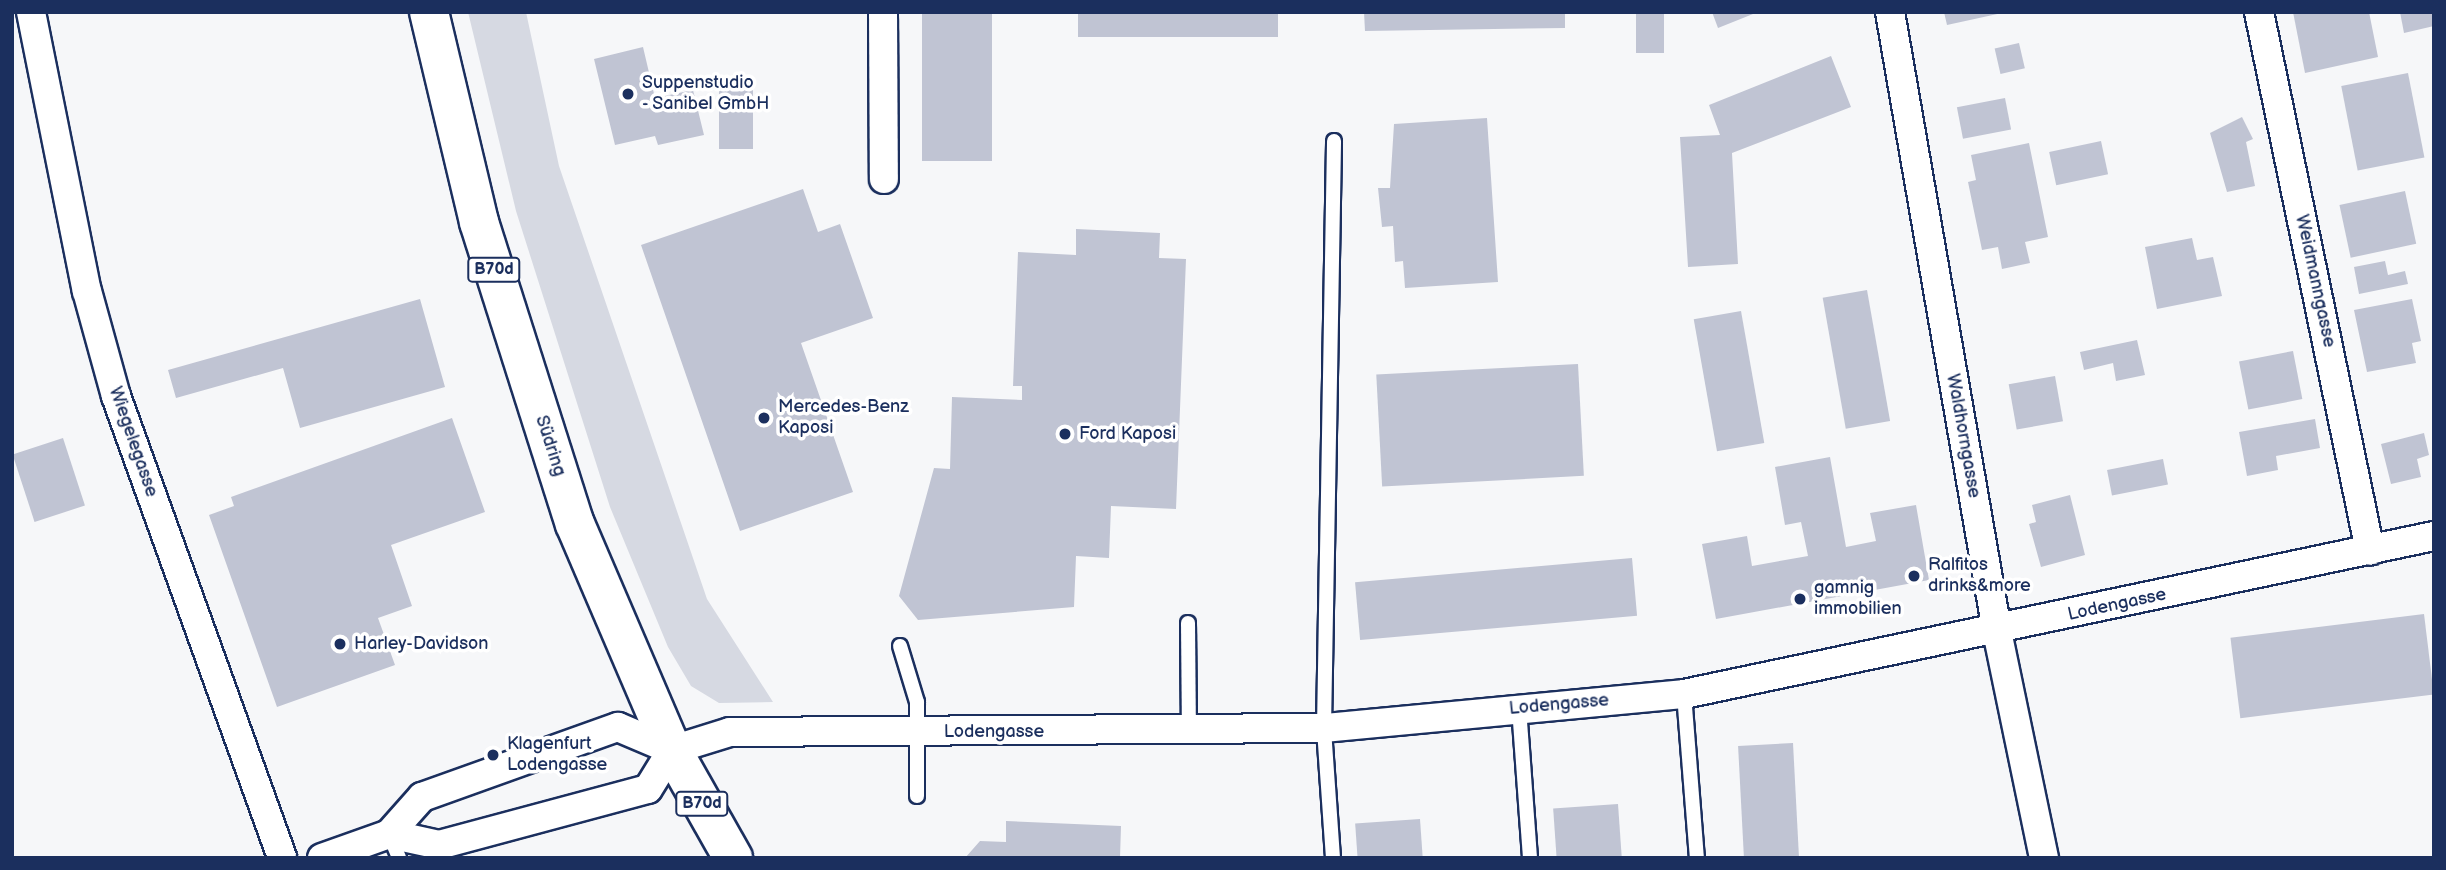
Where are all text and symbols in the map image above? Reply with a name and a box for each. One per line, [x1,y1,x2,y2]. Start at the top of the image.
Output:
place label: Suppenstudio - Sanibel GmbH [642,73,770,116]
marker: Suppenstudio - Sanibel GmbH [620,86,636,102]
street label: Weidmanngasse [2290,213,2340,349]
road number: B70d [466,258,522,282]
street label: Waldhorngasse [1941,372,1985,500]
street label: Wiegelegasse [104,384,162,500]
place label: Mercedes-Benz Kaposi [778,397,909,440]
marker: Mercedes-Benz Kaposi [756,410,772,426]
street label: Südring [530,413,570,479]
place label: Ford Kaposi [1079,423,1176,445]
marker: Ford Kaposi [1057,426,1073,442]
place label: Ralfitos drinks&more [1928,555,2031,598]
marker: Ralfitos drinks&more [1906,568,1922,584]
place label: gamnig immobilien [1814,578,1902,620]
street label: Lodengasse [2066,584,2168,626]
marker: gamnig immobilien [1792,591,1808,607]
place label: Harley-Davidson [354,633,488,655]
marker: Harley-Davidson [332,636,348,652]
street label: Lodengasse [1508,690,1610,720]
street label: Lodengasse [944,721,1044,743]
place label: Klagenfurt Lodengasse [507,734,607,776]
marker: Klagenfurt Lodengasse [485,747,501,763]
road number: B70d [674,792,730,817]

